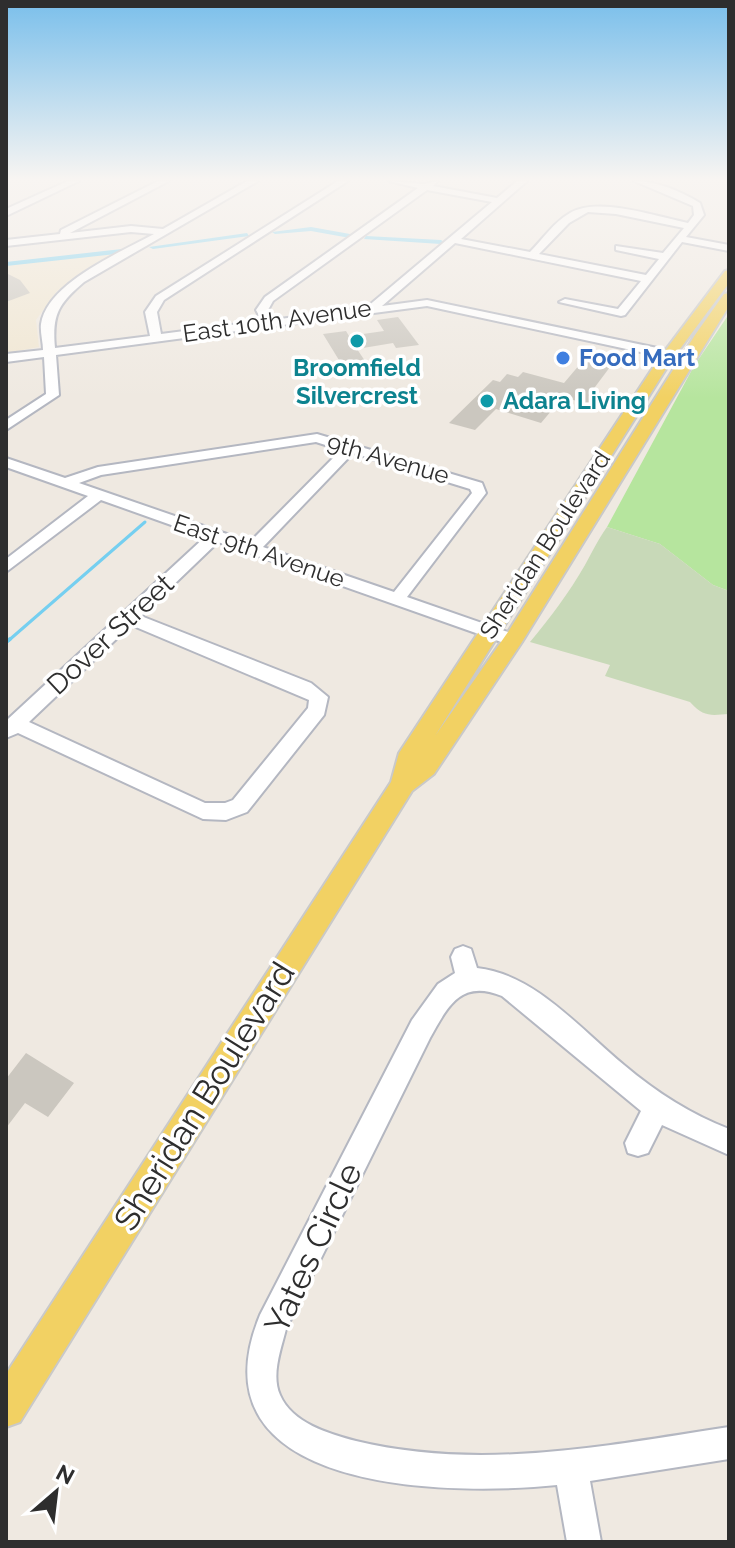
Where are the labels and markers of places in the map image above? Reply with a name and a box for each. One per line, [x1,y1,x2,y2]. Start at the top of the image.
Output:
marker: Broomfield Silvercrest [348,332,366,350]
place label: Food Mart [579,343,695,372]
marker: Food Mart [554,349,572,367]
place label: Broomfield Silvercrest [293,353,421,410]
place label: Adara Living [503,386,646,415]
marker: Adara Living [478,392,496,410]

